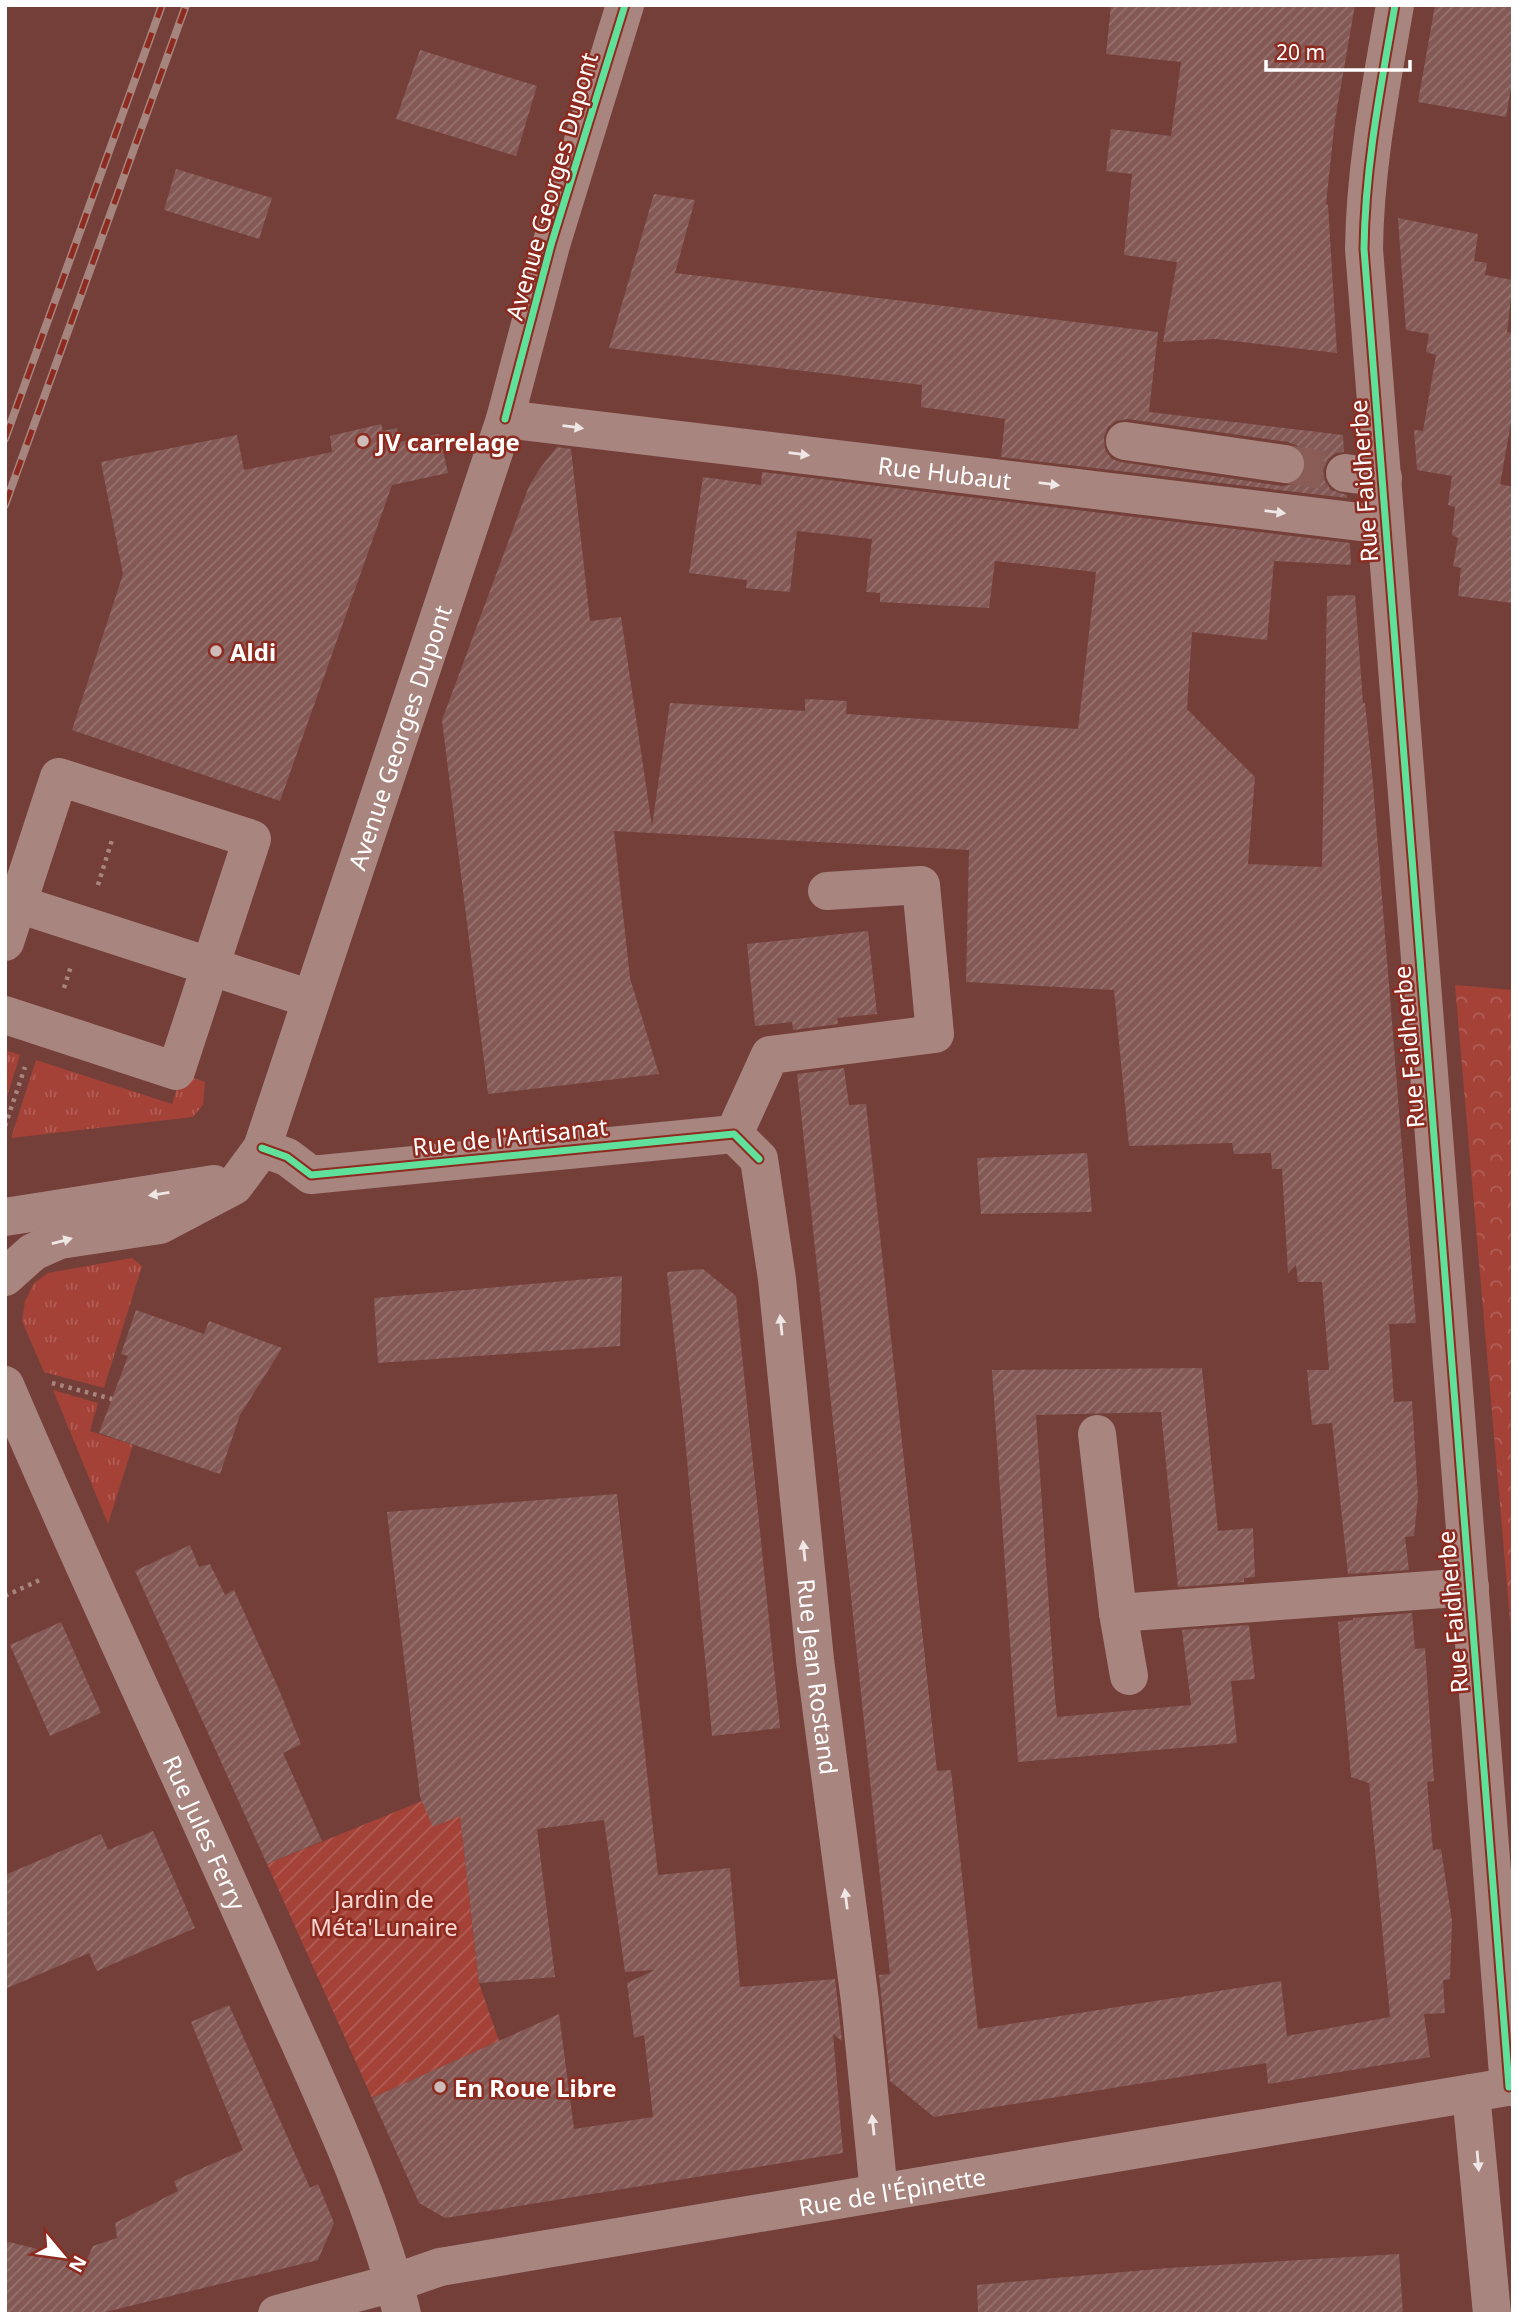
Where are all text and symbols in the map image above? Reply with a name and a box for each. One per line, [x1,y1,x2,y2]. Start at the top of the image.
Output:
scale bar [1266,28,1410,72]
text: 20 m [1276,38,1325,66]
street label: Avenue Georges Dupont [497,48,605,324]
street label: Rue Faidherbe [1341,399,1385,563]
one-way arrow [562,422,584,433]
place label: JV carrelage [375,425,520,458]
marker: JV carrelage [355,433,371,449]
street label: Rue Hubaut [876,448,1014,496]
one-way arrow [788,449,810,460]
one-way arrow [1038,479,1060,490]
one-way arrow [1264,506,1286,517]
street label: Avenue Georges Dupont [339,600,458,874]
place label: Aldi [230,635,276,668]
marker: Aldi [208,643,224,659]
street label: Rue Faidherbe [1384,964,1432,1130]
street label: Rue de l'Artisanat [411,1109,610,1163]
one-way arrow [148,1189,170,1200]
one-way arrow [51,1235,73,1246]
one-way arrow [775,1314,786,1336]
street label: Rue Faidherbe [1428,1529,1476,1695]
one-way arrow [798,1540,809,1562]
street label: Rue Jean Rostand [790,1577,846,1777]
street label: Rue Jules Ferry [156,1749,255,1915]
park label: Jardin de Méta'Lunaire [310,1882,458,1943]
one-way arrow [841,1888,852,1910]
place label: En Roue Libre [454,2071,617,2104]
marker: En Roue Libre [432,2079,448,2095]
one-way arrow [867,2113,878,2135]
one-way arrow [1473,2151,1484,2173]
street label: Rue de l'Épinette [796,2159,988,2223]
north arrow [28,2221,98,2291]
text: N [63,2251,93,2277]

